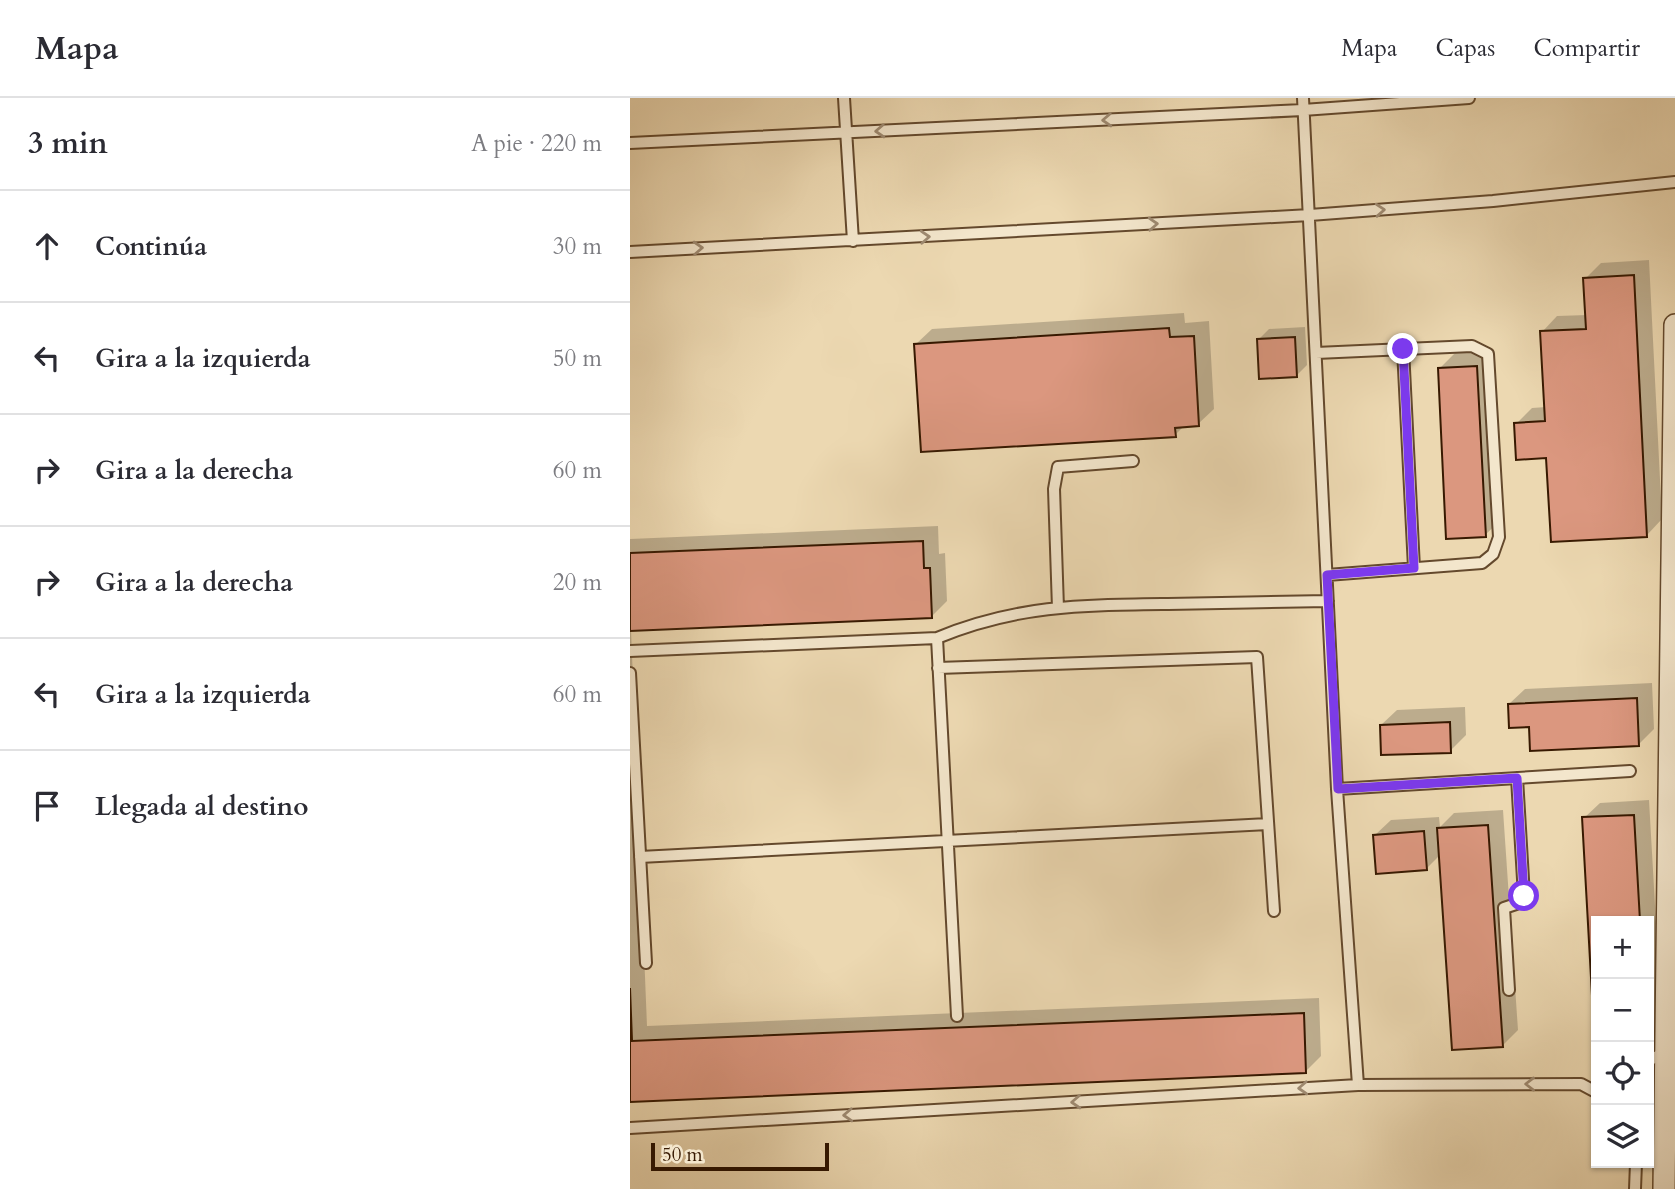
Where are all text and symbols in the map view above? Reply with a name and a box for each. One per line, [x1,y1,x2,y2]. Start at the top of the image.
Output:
text: Mapa [35,26,119,71]
text: Mapa [1341,32,1397,65]
text: Capas [1435,32,1495,65]
text: Compartir [1533,32,1640,65]
one-way arrow [1101,112,1112,127]
text: 3 min [28,123,108,164]
one-way arrow [874,123,885,138]
text: A pie · 220 m [471,128,602,159]
one-way arrow [1374,203,1385,218]
one-way arrow [1147,217,1158,232]
icon: ahead [28,227,66,265]
text: Continúa [95,229,207,264]
one-way arrow [920,229,931,244]
text: 30 m [553,231,602,262]
one-way arrow [693,241,704,256]
route end [1387,333,1418,364]
icon: left [28,339,66,377]
text: Gira a la izquierda [95,341,311,376]
text: 50 m [553,343,602,374]
icon: right [28,451,66,489]
text: Gira a la derecha [95,453,293,488]
text: 60 m [553,455,602,486]
icon: right [28,563,66,601]
text: Gira a la derecha [95,565,293,600]
text: 20 m [553,567,602,598]
icon: left [28,675,66,713]
text: Gira a la izquierda [95,677,311,712]
text: 60 m [553,679,602,710]
icon: arrive [28,787,66,825]
text: Llegada al destino [95,789,309,824]
route start [1508,880,1539,911]
map controls [1591,916,1654,1168]
button: + [1591,916,1654,979]
button: − [1591,979,1654,1042]
button: locate [1591,1042,1654,1105]
one-way arrow [1524,1076,1535,1092]
one-way arrow [1297,1081,1308,1096]
one-way arrow [1070,1094,1081,1109]
button: layers [1591,1105,1654,1168]
one-way arrow [843,1107,854,1122]
scale bar [651,1140,830,1172]
text: 50 m [662,1142,703,1168]

